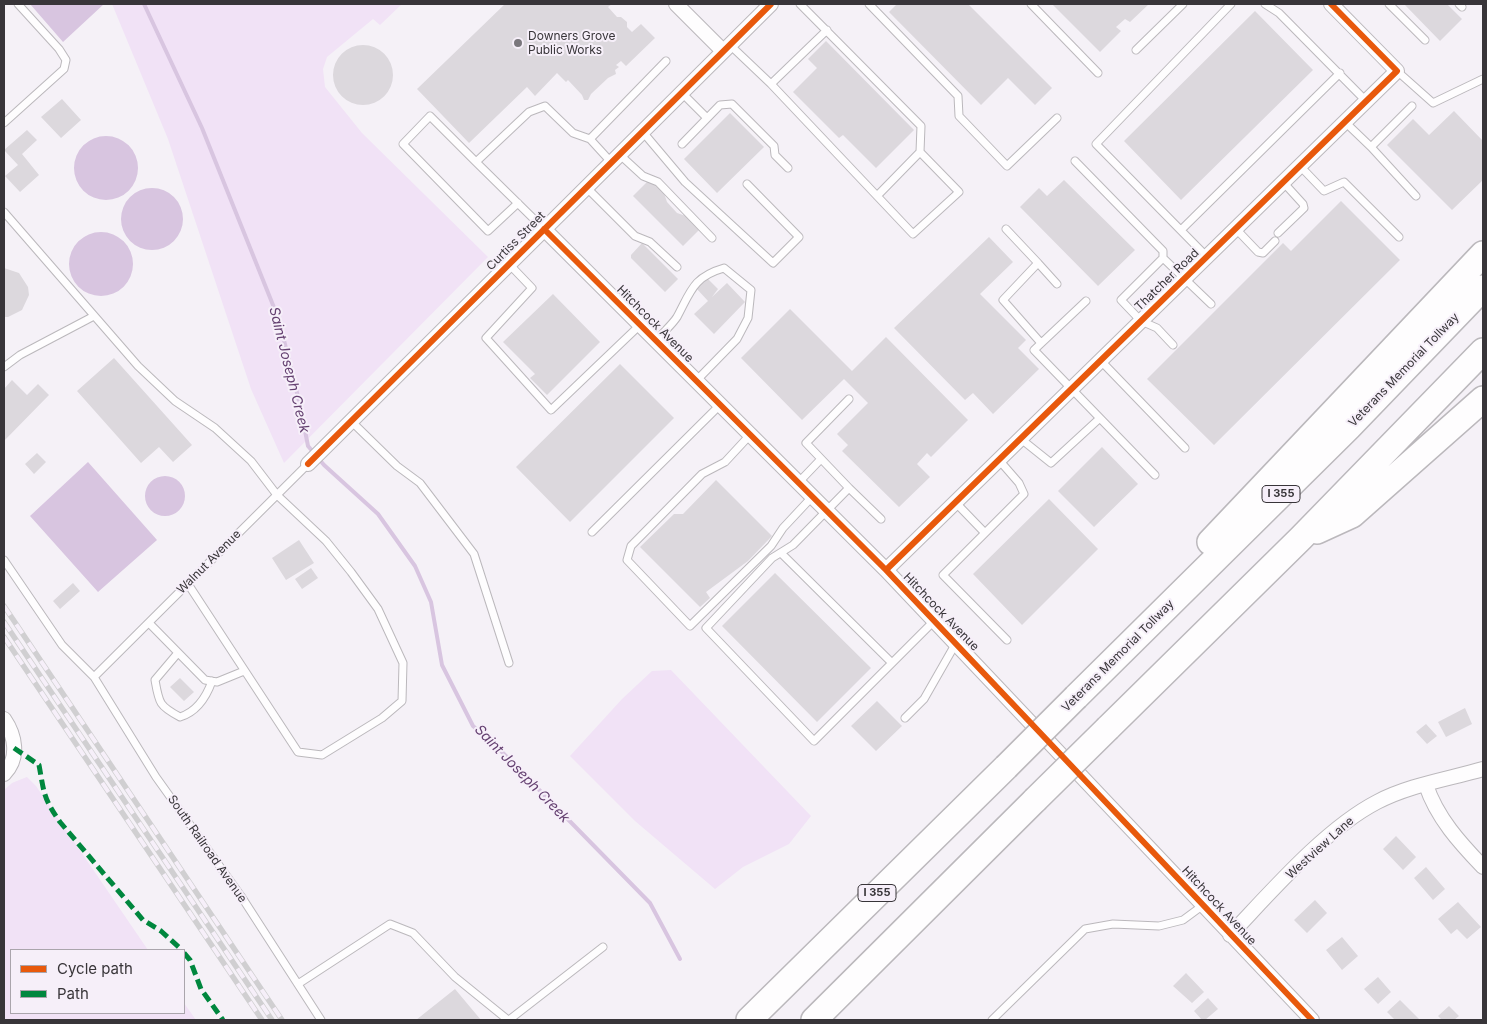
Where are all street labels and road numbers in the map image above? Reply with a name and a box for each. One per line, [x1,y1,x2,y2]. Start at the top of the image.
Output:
street label: Curtiss Street [484,209,548,273]
street label: Thatcher Road [1132,246,1202,314]
street label: Hitchcock Avenue [614,283,696,365]
street label: Veterans Memorial Tollway [1346,310,1462,430]
road number: I 355 [1262,486,1300,502]
street label: Walnut Avenue [174,527,244,597]
street label: Hitchcock Avenue [900,570,982,654]
street label: Veterans Memorial Tollway [1059,597,1177,715]
street label: South Railroad Avenue [164,793,250,905]
street label: Westview Lane [1283,814,1357,882]
street label: Hitchcock Avenue [1179,864,1259,948]
road number: I 355 [858,884,896,901]

